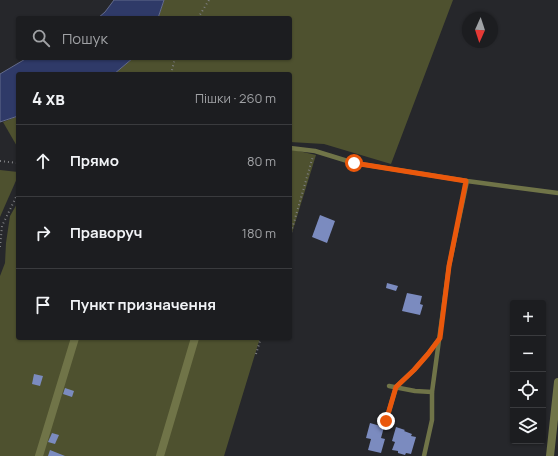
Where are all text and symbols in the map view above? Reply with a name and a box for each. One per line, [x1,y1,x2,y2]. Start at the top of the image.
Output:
north arrow [462,12,498,48]
search box [16,16,292,60]
icon: search [30,27,52,49]
text: Пошук [62,28,108,49]
text: 4 хв [32,87,65,110]
text: Пішки · 260 m [195,89,276,107]
icon: ahead [32,150,54,172]
text: Прямо [70,150,119,171]
text: 80 m [247,152,276,170]
route start [345,154,363,172]
icon: right [32,222,54,244]
text: Праворуч [70,222,142,243]
text: 180 m [242,224,276,242]
icon: arrive [32,294,54,316]
text: Пункт призначення [70,294,216,315]
map controls [510,300,546,444]
button: + [510,300,546,336]
button: − [510,336,546,372]
button: locate [510,372,546,408]
button: layers [510,408,546,444]
route end [377,412,395,430]

